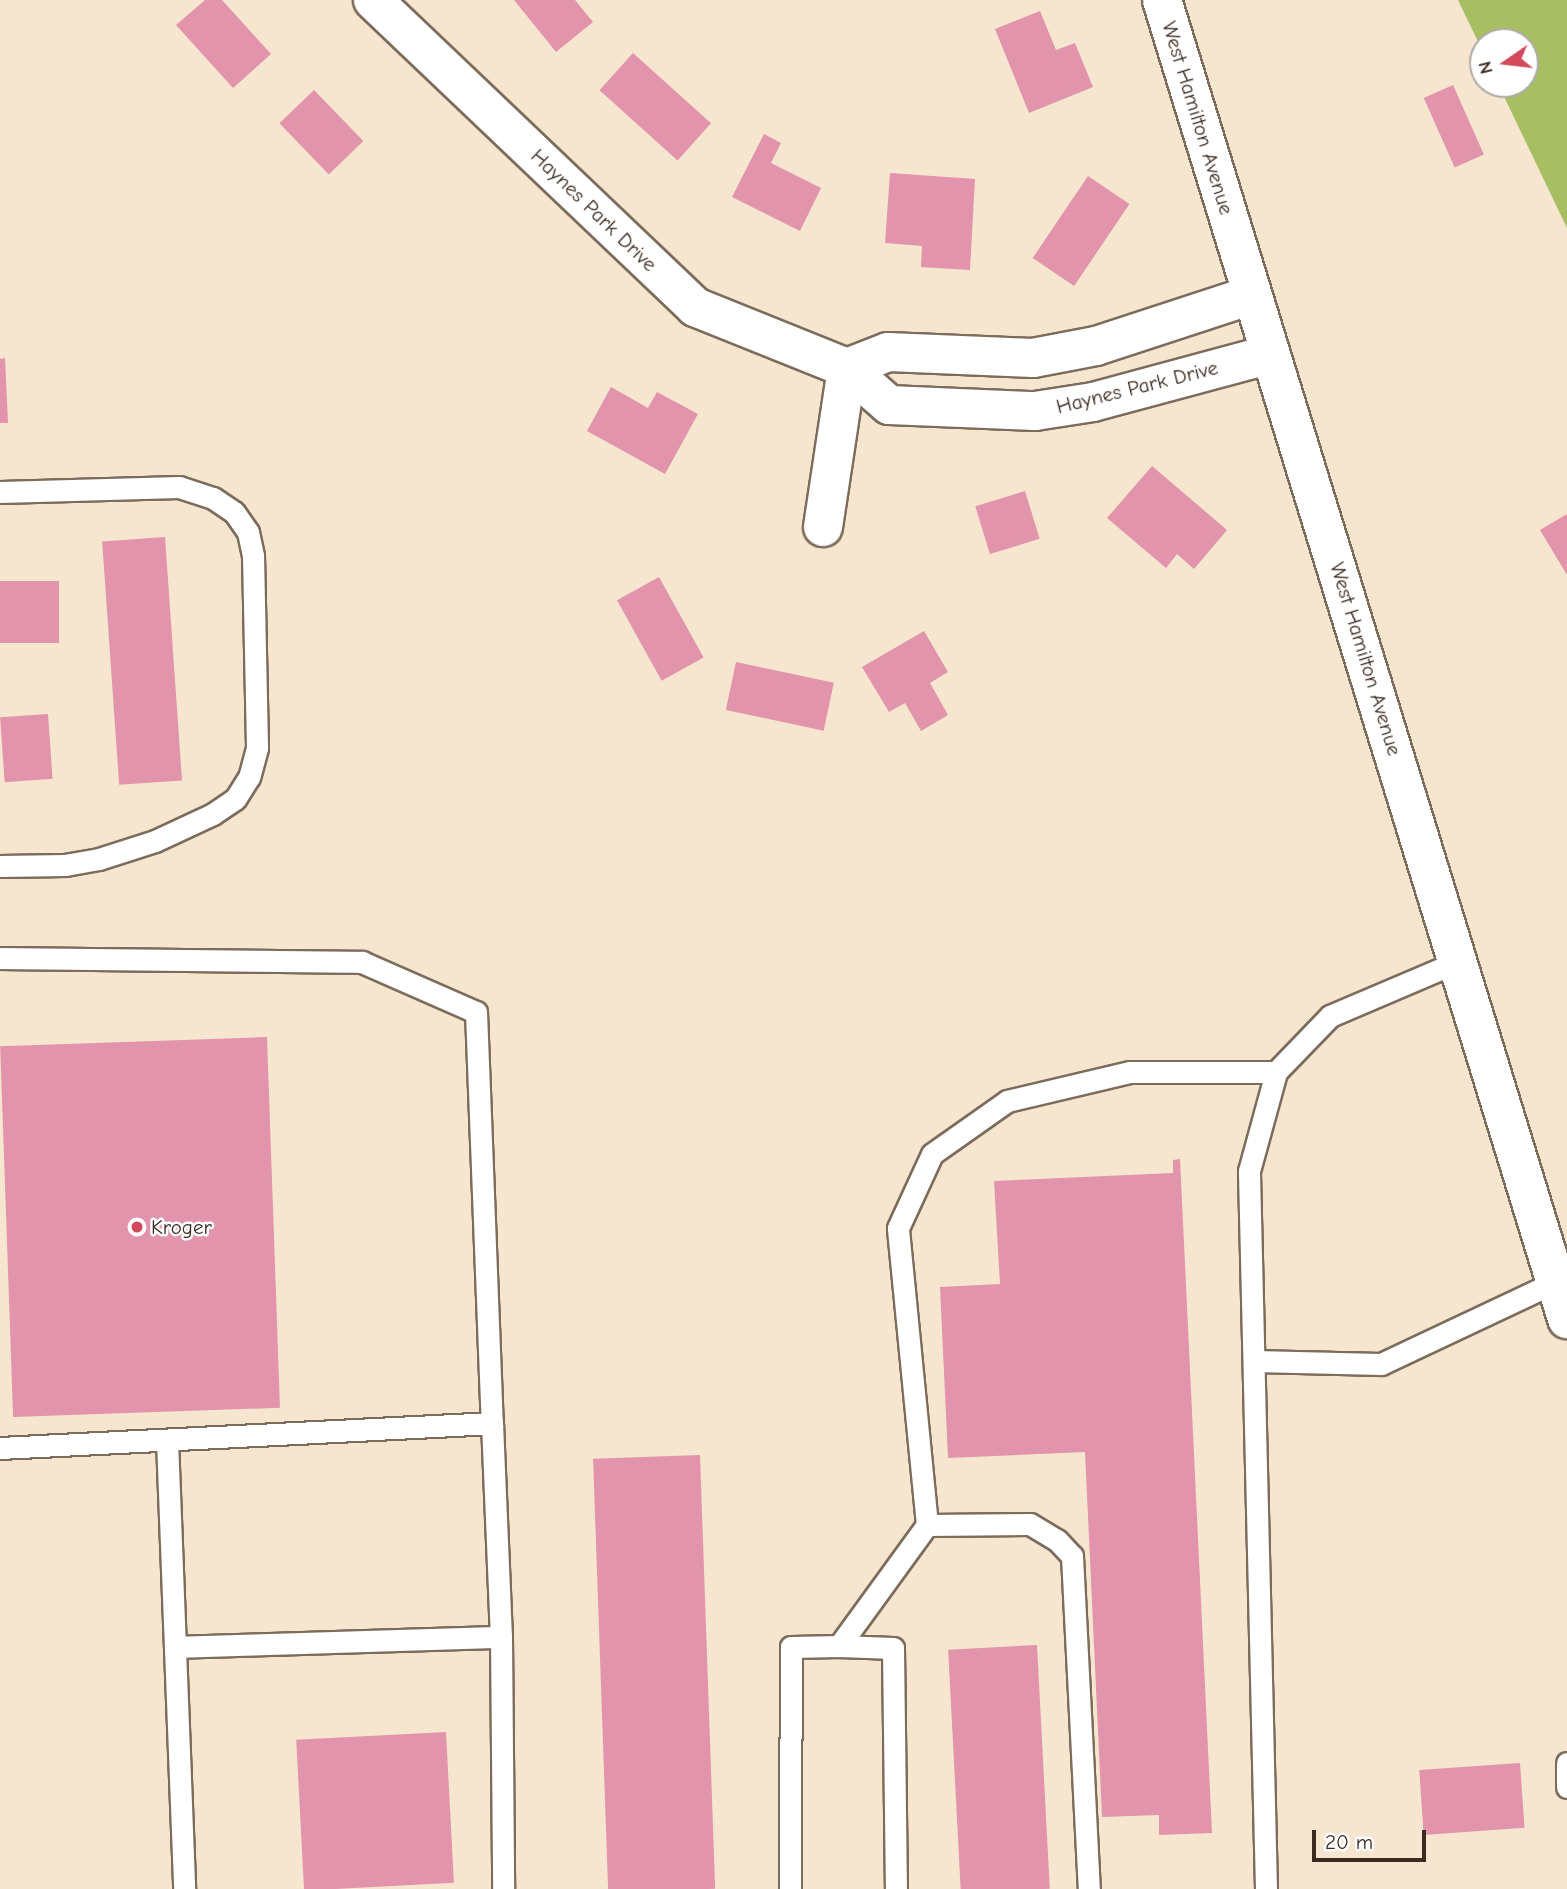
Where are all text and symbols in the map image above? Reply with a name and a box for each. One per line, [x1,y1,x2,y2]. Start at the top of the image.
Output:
street label: West Hamilton Avenue [1157,18,1239,218]
north arrow [1469,28,1539,98]
text: N [1473,59,1498,76]
street label: Haynes Park Drive [526,143,662,277]
street label: Haynes Park Drive [1054,355,1220,419]
street label: West Hamilton Avenue [1325,559,1407,759]
place label: Kroger [151,1214,212,1240]
marker: Kroger [129,1219,145,1235]
scale bar [1315,1815,1429,1859]
text: 20 m [1325,1830,1373,1854]

